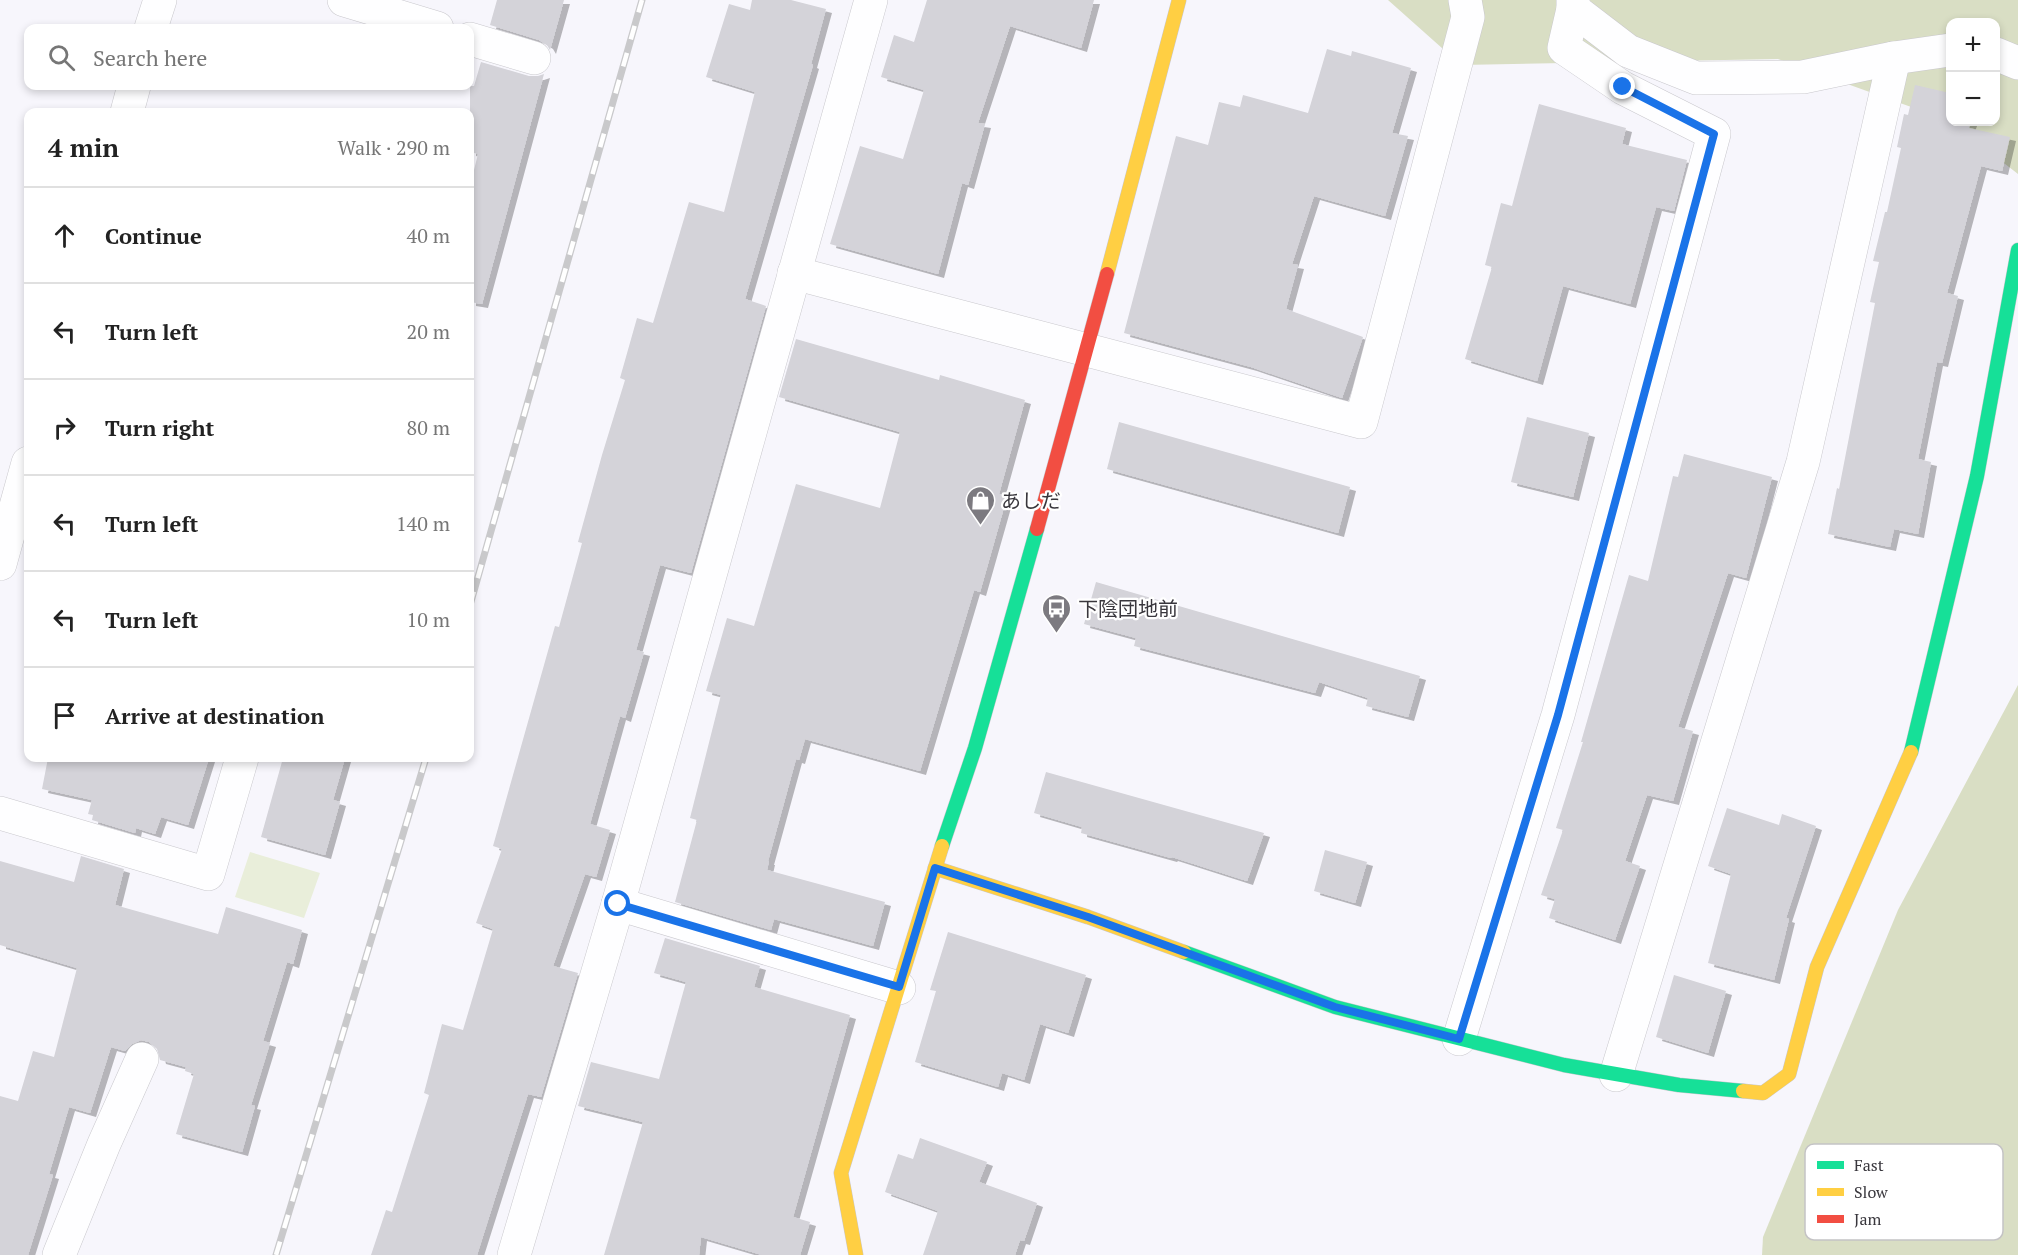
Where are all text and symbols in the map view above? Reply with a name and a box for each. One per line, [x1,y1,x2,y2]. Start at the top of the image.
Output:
map controls [1946,18,2000,126]
button: + [1946,18,2000,72]
search box [24,24,474,90]
icon: search [45,41,78,74]
text: Search here [93,43,207,72]
button: − [1946,72,2000,126]
route end [1609,73,1635,99]
text: 4 min [48,130,119,164]
text: Walk · 290 m [338,134,450,161]
icon: ahead [48,219,81,252]
text: Continue [105,221,202,250]
text: 40 m [407,222,450,249]
icon: left [48,315,81,348]
text: Turn left [105,317,198,346]
text: 20 m [407,318,450,345]
icon: right [48,411,81,444]
text: Turn right [105,413,214,442]
text: 80 m [407,414,450,441]
shop icon: あしだ [964,484,996,526]
place label: あしだ [1001,487,1061,514]
icon: left [48,507,81,540]
text: Turn left [105,509,198,538]
text: 140 m [396,510,450,537]
bus stop icon: 下陰団地前 [1041,592,1073,634]
place label: 下陰団地前 [1078,595,1178,622]
icon: left [48,603,81,636]
text: Turn left [105,605,198,634]
text: 10 m [407,606,450,633]
icon: arrive [48,699,81,732]
text: Arrive at destination [105,701,324,730]
route start [604,890,630,916]
legend [1805,1144,2003,1240]
text: Fast [1854,1154,1884,1176]
text: Slow [1854,1181,1888,1203]
text: Jam [1854,1208,1882,1230]

